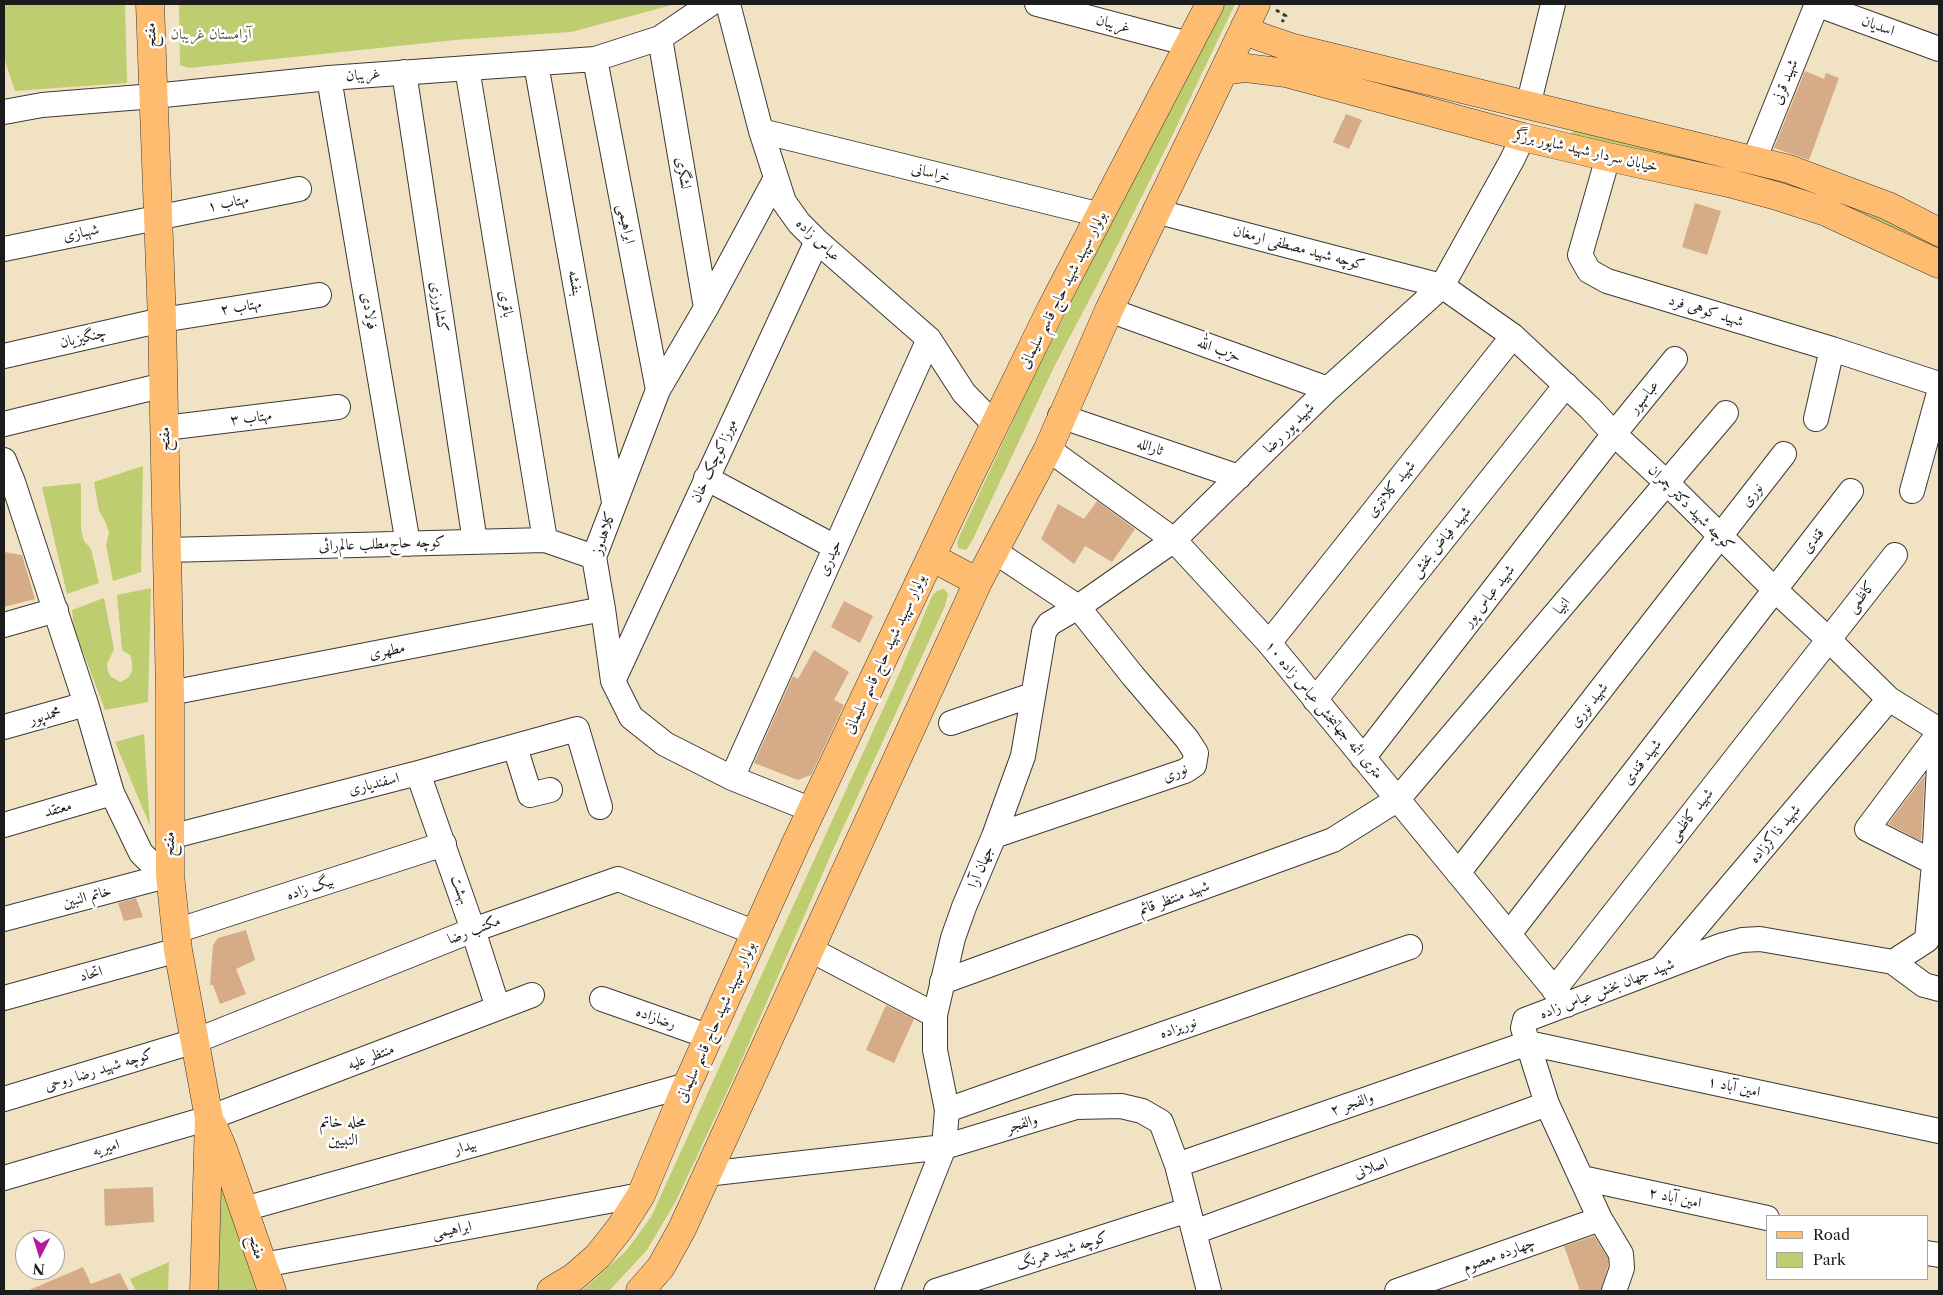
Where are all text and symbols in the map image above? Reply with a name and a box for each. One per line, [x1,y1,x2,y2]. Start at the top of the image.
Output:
street label: غریبان [1094,11,1132,37]
street label: اسدیان [1859,12,1897,40]
street label: مفتح [142,22,160,48]
park label: آرامستان غریبان [170,26,252,44]
street label: شهید قرنی [1768,57,1802,107]
street label: غریبان [345,65,381,85]
street label: خیابان سردار شهید شاپور برزگر [1512,126,1660,176]
street label: لشگری [671,155,695,191]
street label: خراسانی [910,160,952,186]
street label: مهتاب ۱ [206,190,250,216]
street label: ابراهیمی [613,203,639,245]
street label: بولوار سپهبد شهید حاج قاسم سلیمانی [1015,208,1111,372]
street label: عباس زاده [792,215,844,265]
street label: شهبازی [61,220,101,246]
street label: کوچه شهید مصطفی ارمغان [1231,222,1367,274]
street label: بنفشه [564,269,586,297]
street label: کشاورزی [426,280,452,334]
street label: باقری [495,289,517,319]
street label: فولادی [357,291,381,331]
street label: شهید کوهی فرد [1666,291,1746,331]
street label: مهتاب ۲ [219,295,263,319]
street label: چنگیزیان [58,324,108,352]
street label: حزب الله [1195,334,1243,366]
street label: عباسپور [1625,377,1663,417]
street label: شهید پور رضا [1260,399,1318,457]
street label: مهتاب ۳ [229,407,273,429]
street label: میرزاکوچک خان [687,416,741,506]
street label: مفتح [156,426,174,452]
street label: ثارالله [1135,434,1165,460]
street label: شهید کلانتری [1363,457,1419,521]
street label: کوچه شهید دکتر چمران [1644,461,1738,555]
street label: نوری [1737,479,1767,511]
street label: شهید فیاض بخش [1407,503,1475,581]
street label: کلاهدوز [588,509,620,557]
street label: قندی [1798,525,1828,557]
street label: کوچه حاج‌مطلب عالم‌رائی [318,533,446,555]
street label: حیدری [814,537,846,579]
street label: شهید عباس پور [1459,561,1519,631]
street label: بولوار سپهبد شهید حاج قاسم سلیمانی [840,571,930,737]
street label: کاظمی [1843,577,1879,617]
street label: انبیا [1550,594,1574,618]
street label: ۱۰ متری ائمه جهانبخش عباس زاده [1261,637,1387,783]
street label: مطهری [367,639,407,663]
street label: شهید نوری [1566,679,1612,731]
street label: محمدپور [27,703,63,729]
street label: شهید قندی [1618,735,1666,789]
street label: نوری [1160,760,1190,786]
street label: اسفندیاری [347,769,401,799]
street label: شهید کاظمی [1665,785,1717,845]
street label: معتقد [42,797,74,821]
street label: شهید ذاکرزاده [1745,801,1805,867]
street label: مفتح [161,832,179,856]
street label: جهان آرا [964,843,998,891]
street label: بیگ زاده [284,872,336,904]
street label: بهشت [447,873,473,907]
street label: شهید منتظر قائم [1136,877,1212,919]
street label: خاتم النبین [61,882,113,912]
street label: مکتب رضا [445,912,503,948]
street label: بولوار سپهبد شهید حاج قاسم سلیمانی [672,939,760,1105]
street label: شهید جهان بخش عباس زاده [1537,955,1677,1023]
street label: اتحاد [77,962,105,986]
street label: رضازاده [633,1002,679,1034]
street label: نوریزاده [1157,1013,1199,1043]
street label: منتظر علیه [345,1040,397,1074]
street label: کوچه شهید رضا روحی [42,1045,156,1095]
street label: ۱ امین آباد [1706,1073,1762,1101]
street label: والفجر ۲ [1328,1088,1376,1120]
street label: والفجر [1004,1111,1040,1137]
district label: محله خاتم النبیین [320,1112,366,1150]
street label: بیدار [452,1135,478,1159]
street label: امیریه [90,1136,122,1160]
street label: اصلانی [1351,1154,1391,1182]
street label: ۲ امین آباد [1647,1184,1703,1212]
legend [1766,1215,1928,1280]
street label: ابراهیمی [431,1217,473,1243]
text: Road [1813,1225,1850,1244]
street label: کوچه شهید همرنگ [1014,1228,1110,1274]
north arrow [15,1230,65,1280]
street label: مفتح [243,1232,269,1262]
street label: چهارده معصوم [1460,1234,1538,1276]
text: Park [1813,1250,1846,1269]
text: N [32,1259,46,1278]

